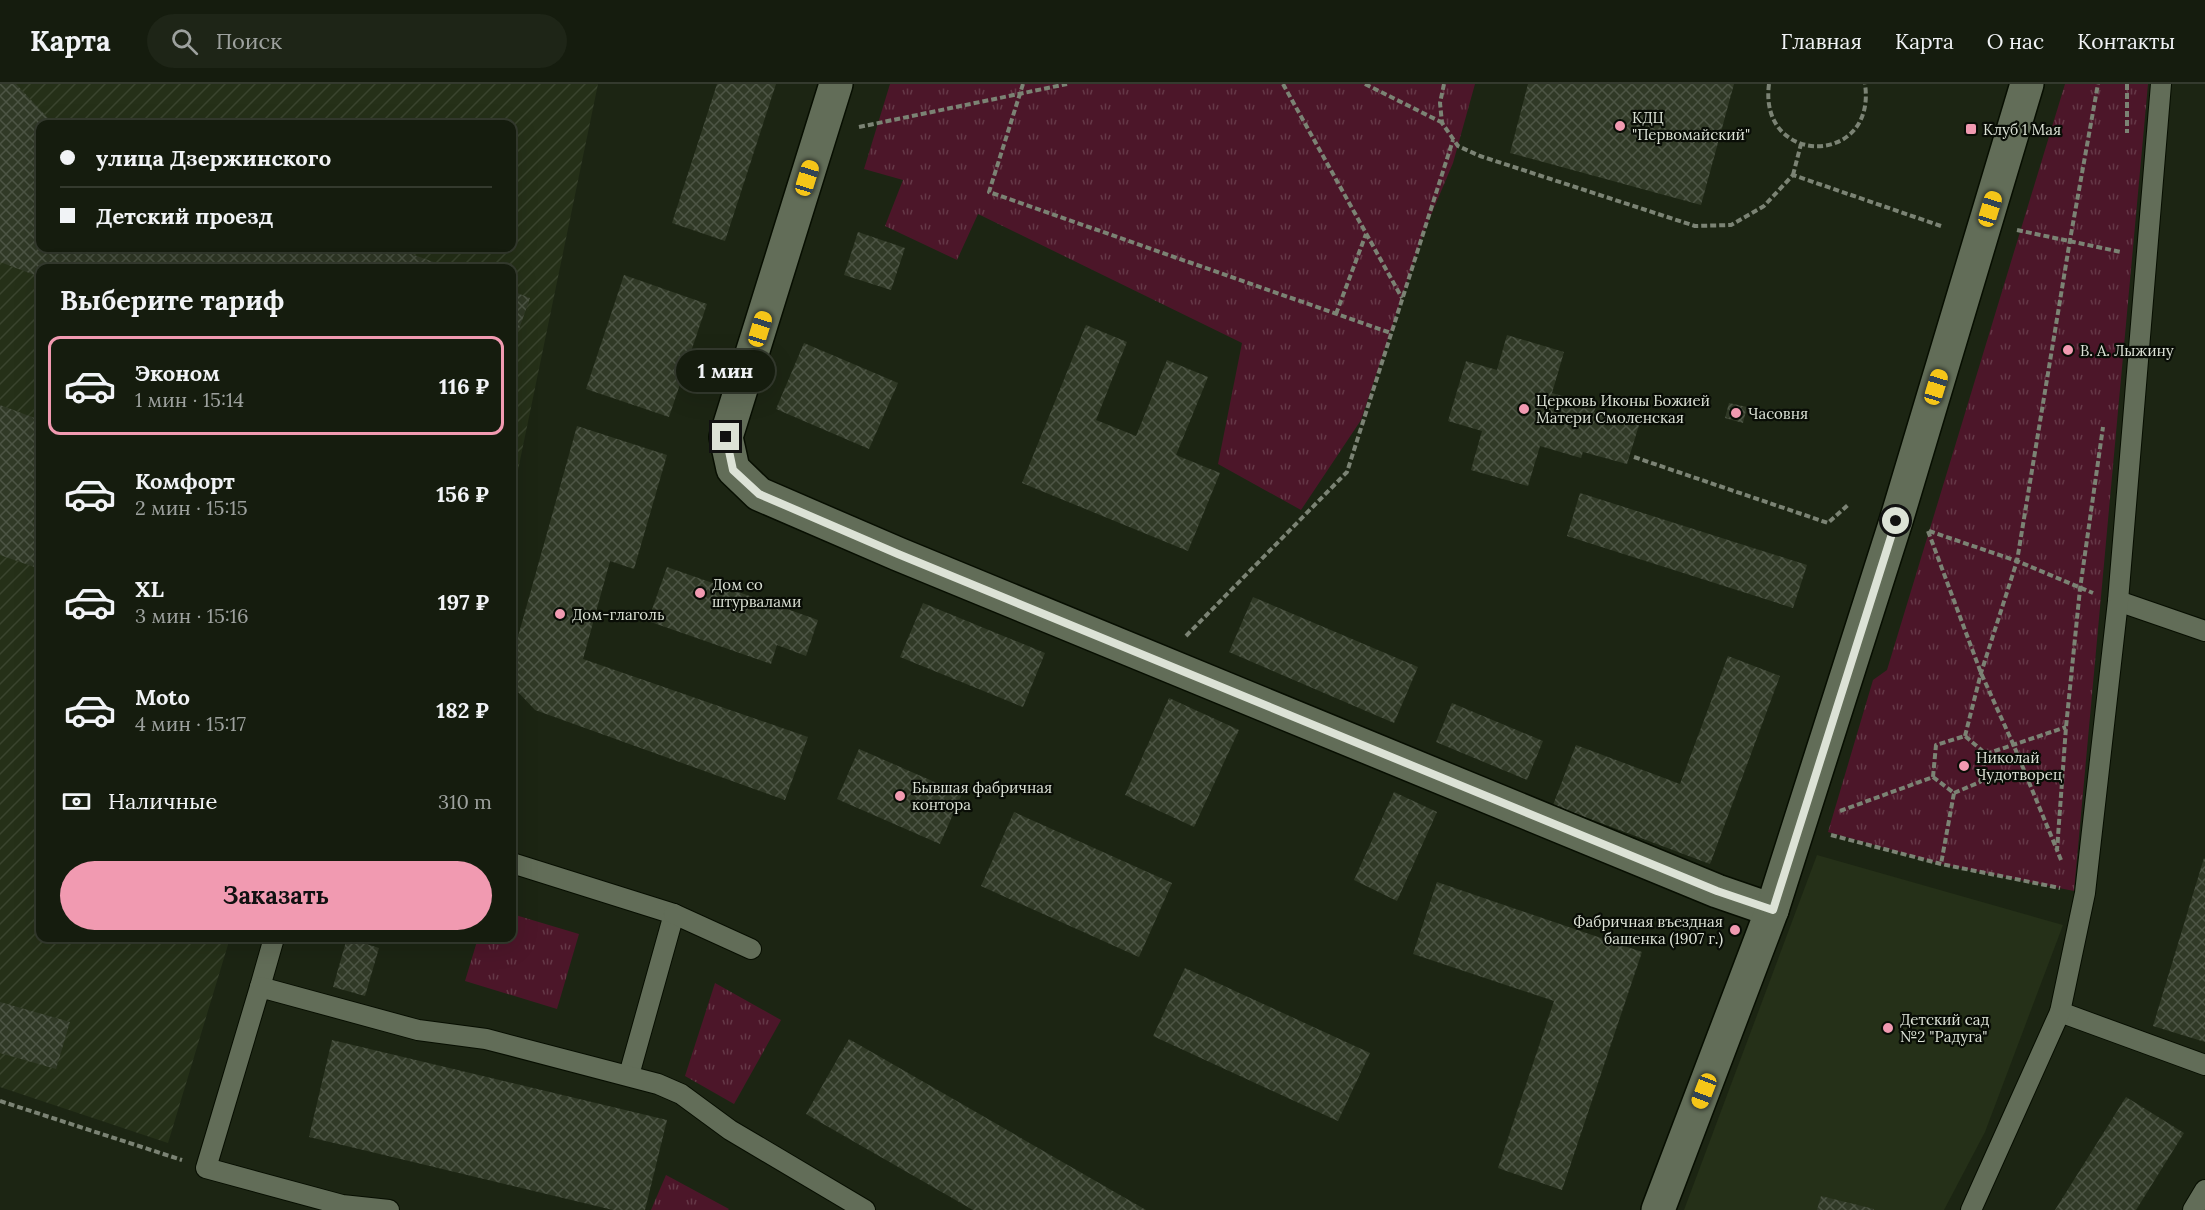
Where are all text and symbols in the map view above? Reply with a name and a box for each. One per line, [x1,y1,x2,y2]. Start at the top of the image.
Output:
search box [147,14,567,68]
text: Карта [30,23,111,59]
icon: search [168,25,201,58]
text: Поиск [216,27,282,55]
text: Главная [1781,28,1862,55]
text: Карта [1895,28,1954,55]
text: О нас [1987,28,2044,55]
text: Контакты [2077,28,2175,55]
place label: КДЦ "Первомайский" [1632,108,1750,144]
marker: КДЦ "Первомайский" [1613,119,1627,133]
place label: Клуб 1 Мая [1983,120,2061,139]
marker: Клуб 1 Мая [1964,122,1978,136]
text: улица Дзержинского [96,144,331,172]
car [793,158,821,198]
car [1976,189,2004,229]
text: Детский проезд [96,202,273,230]
text: Выберите тариф [60,283,284,317]
car [746,309,774,349]
place label: В. А. Лыжину [2080,341,2174,360]
marker: В. А. Лыжину [2061,343,2075,357]
callout: 1 мин [676,350,776,392]
text: 1 мин [698,358,753,383]
icon: car [63,359,117,413]
text: Эконом [135,359,220,387]
car [1922,367,1950,407]
text: 116 ₽ [439,372,489,400]
text: 1 мин · 15:14 [135,387,244,412]
place label: Церковь Иконы Божией Матери Смоленская [1536,391,1710,427]
marker: Церковь Иконы Божией Матери Смоленская [1517,402,1531,416]
place label: Часовня [1748,404,1808,423]
marker: Часовня [1729,406,1743,420]
route end [712,423,739,450]
icon: car [63,467,117,521]
text: Комфорт [135,467,235,495]
text: 156 ₽ [436,480,489,508]
text: 2 мин · 15:15 [135,495,248,520]
route start [1882,507,1909,534]
icon: car [63,575,117,629]
text: XL [135,575,164,603]
place label: Дом со штурвалами [712,575,801,611]
marker: Дом со штурвалами [693,586,707,600]
text: 197 ₽ [438,588,489,616]
text: 3 мин · 15:16 [135,603,249,628]
place label: Дом-глаголь [572,605,665,624]
marker: Дом-глаголь [553,607,567,621]
icon: car [63,683,117,737]
text: Moto [135,683,190,711]
text: 182 ₽ [436,696,489,724]
text: 4 мин · 15:17 [135,711,246,736]
place label: Николай Чудотворец [1976,748,2062,784]
marker: Николай Чудотворец [1957,759,1971,773]
place label: Бывшая фабричная контора [912,778,1052,814]
icon: cash [60,785,93,818]
text: Наличные [108,787,217,815]
text: 310 m [438,789,492,814]
marker: Бывшая фабричная контора [893,789,907,803]
button: Заказать [60,861,492,930]
place label: Фабричная въездная башенка (1907 г.) [1573,912,1723,949]
marker: Фабричная въездная башенка (1907 г.) [1728,923,1742,937]
place label: Детский сад №2 "Радуга" [1900,1010,1989,1046]
marker: Детский сад №2 "Радуга" [1881,1021,1895,1035]
car [1689,1071,1719,1111]

